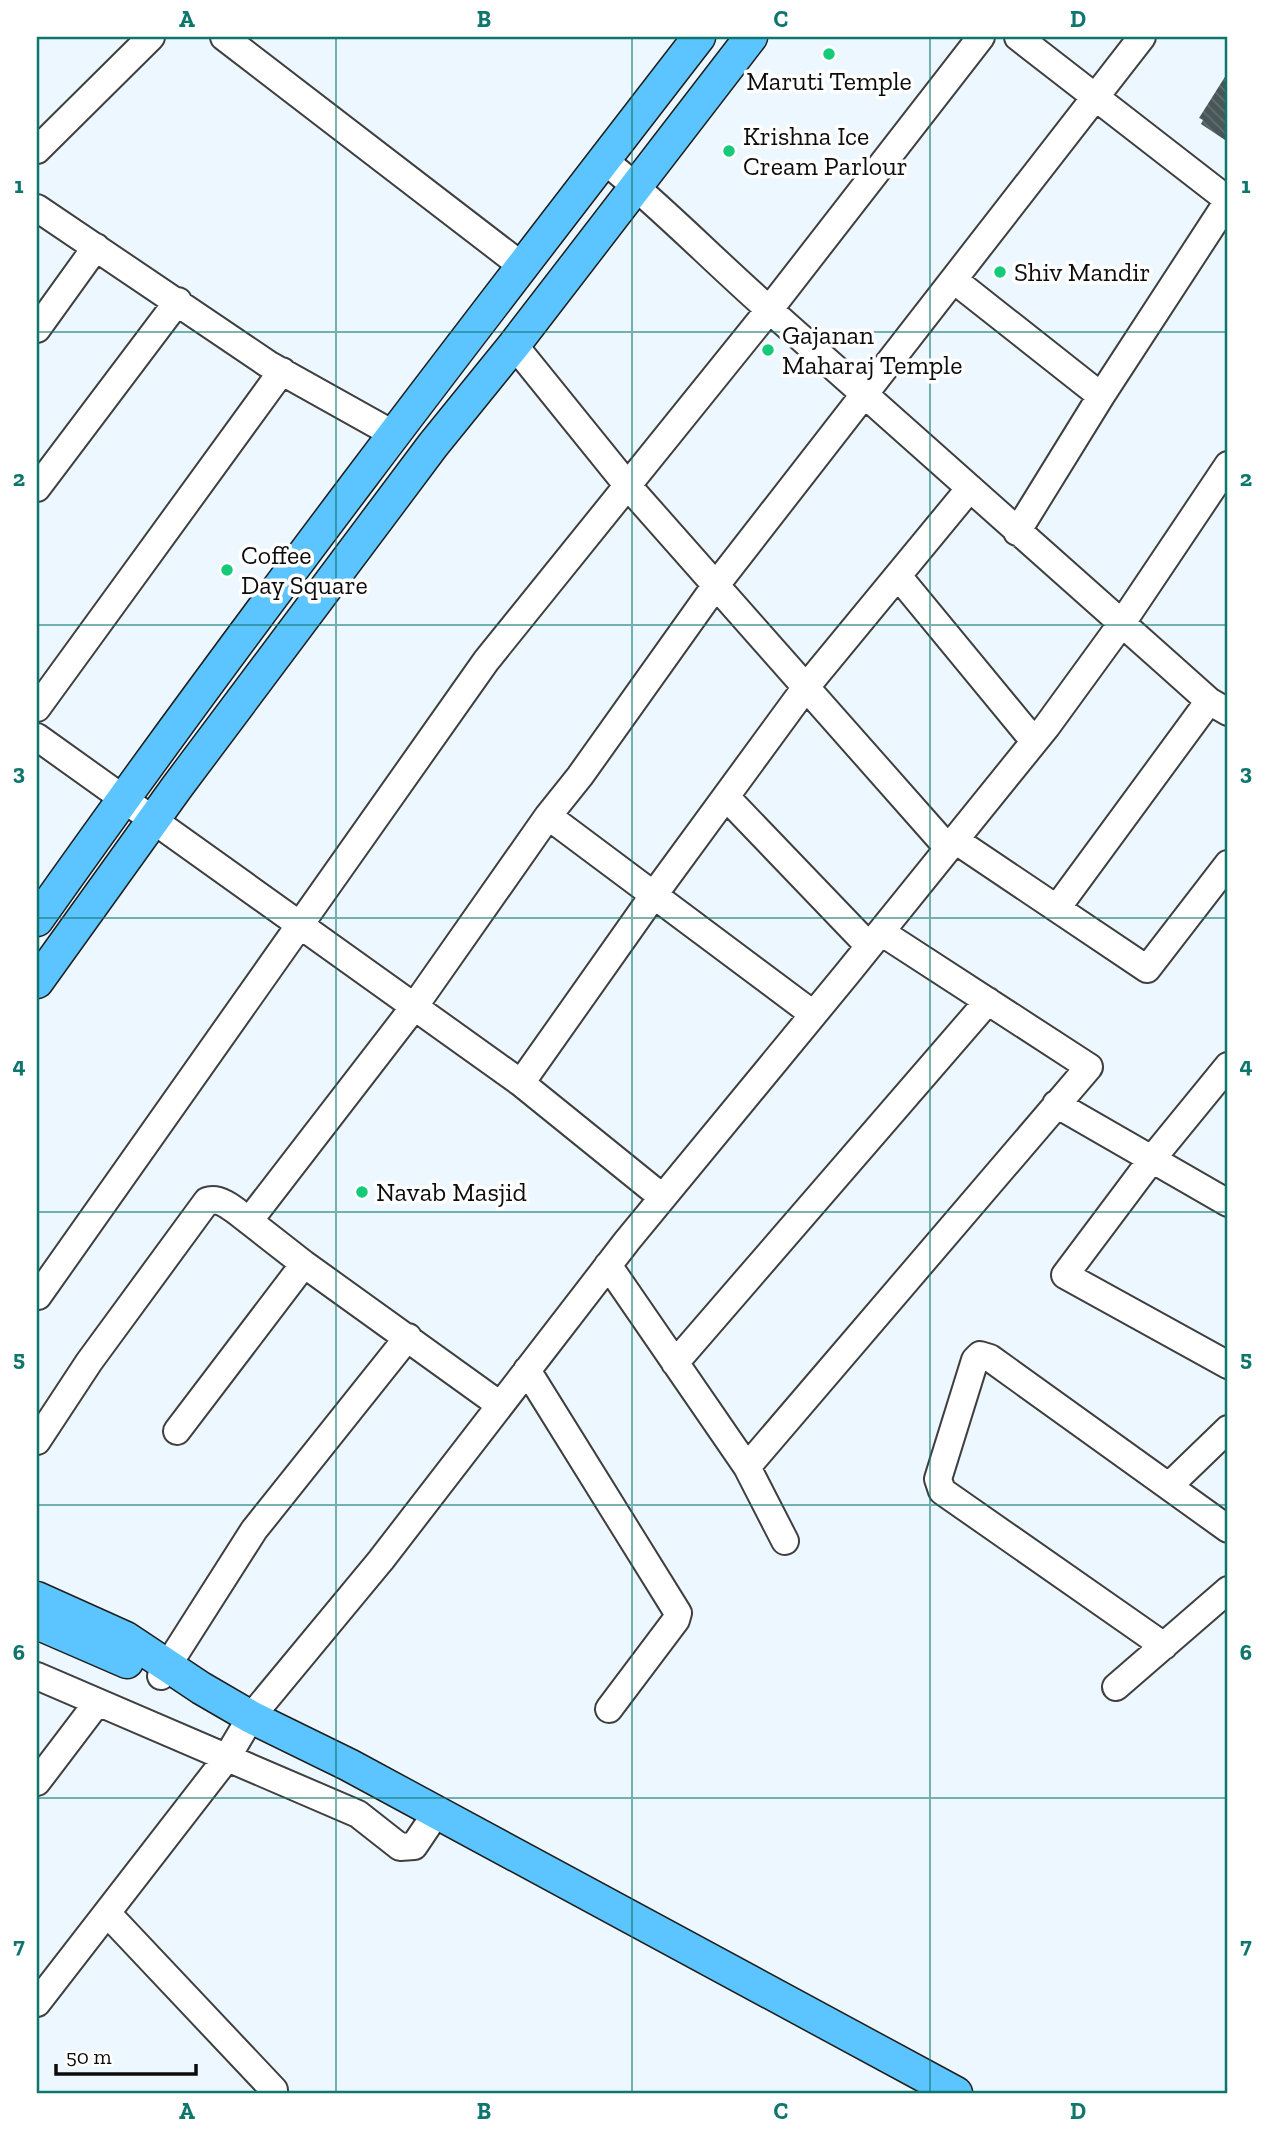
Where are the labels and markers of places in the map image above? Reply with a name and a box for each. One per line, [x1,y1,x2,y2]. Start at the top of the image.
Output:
marker: Maruti Temple [821,46,837,62]
place label: Maruti Temple [746,65,912,97]
place label: Krishna Ice Cream Parlour [743,120,908,182]
marker: Krishna Ice Cream Parlour [721,143,737,159]
place label: Shiv Mandir [1014,256,1150,288]
marker: Shiv Mandir [992,264,1008,280]
place label: Gajanan Maharaj Temple [782,319,962,381]
marker: Gajanan Maharaj Temple [760,342,776,358]
place label: Coffee Day Square [241,539,368,601]
marker: Coffee Day Square [219,562,235,578]
place label: Navab Masjid [376,1176,527,1208]
marker: Navab Masjid [354,1184,370,1200]

